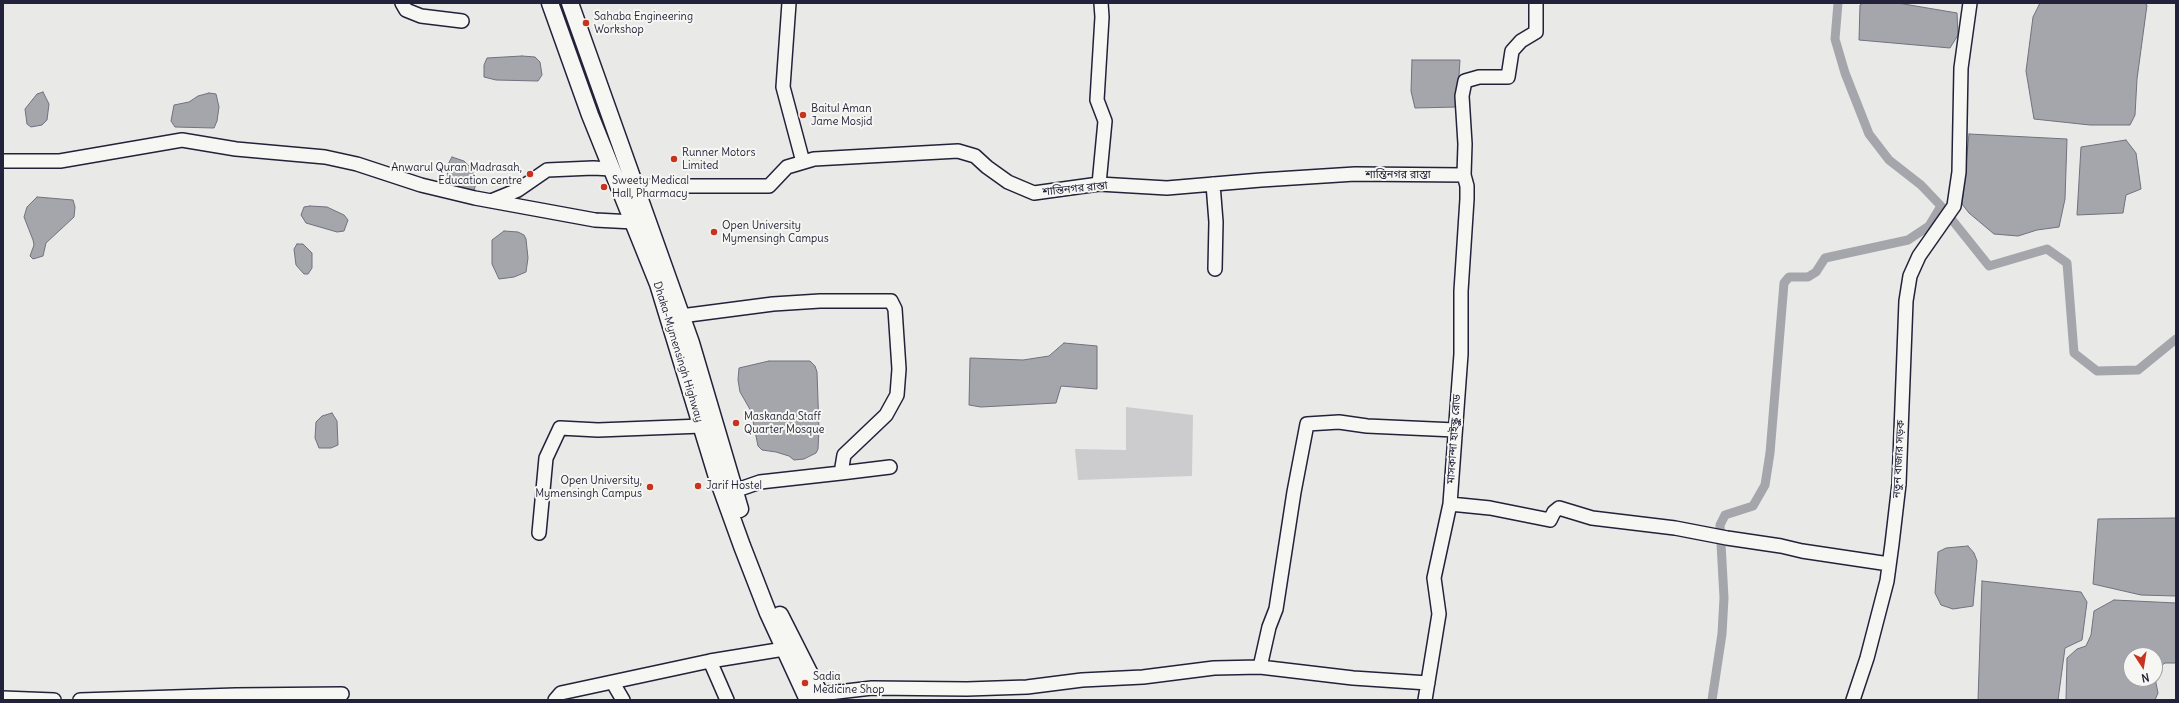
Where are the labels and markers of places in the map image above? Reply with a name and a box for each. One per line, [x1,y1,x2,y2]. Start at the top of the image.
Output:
place label: Sahaba Engineering Workshop [594,10,693,36]
marker: Sahaba Engineering Workshop [581,18,591,28]
place label: Baitul Aman Jame Mosjid [811,102,872,128]
marker: Baitul Aman Jame Mosjid [798,110,808,120]
place label: Runner Motors Limited [682,146,755,172]
marker: Runner Motors Limited [669,154,679,164]
place label: Anwarul Quran Madrasah, Education centre [391,161,522,187]
marker: Anwarul Quran Madrasah, Education centre [525,169,535,179]
place label: Sweety Medical Hall, Pharmacy [612,174,689,200]
marker: Sweety Medical Hall, Pharmacy [599,182,609,192]
place label: Open University Mymensingh Campus [722,219,829,245]
marker: Open University Mymensingh Campus [709,227,719,237]
place label: Maskanda Staff Quarter Mosque [744,410,824,436]
marker: Maskanda Staff Quarter Mosque [731,418,741,428]
place label: Open University, Mymensingh Campus [535,474,642,500]
place label: Jarif Hostel [706,479,762,493]
marker: Jarif Hostel [693,481,703,491]
marker: Open University, Mymensingh Campus [645,482,655,492]
place label: Sadia Medicine Shop [813,670,885,696]
marker: Sadia Medicine Shop [800,678,810,688]

